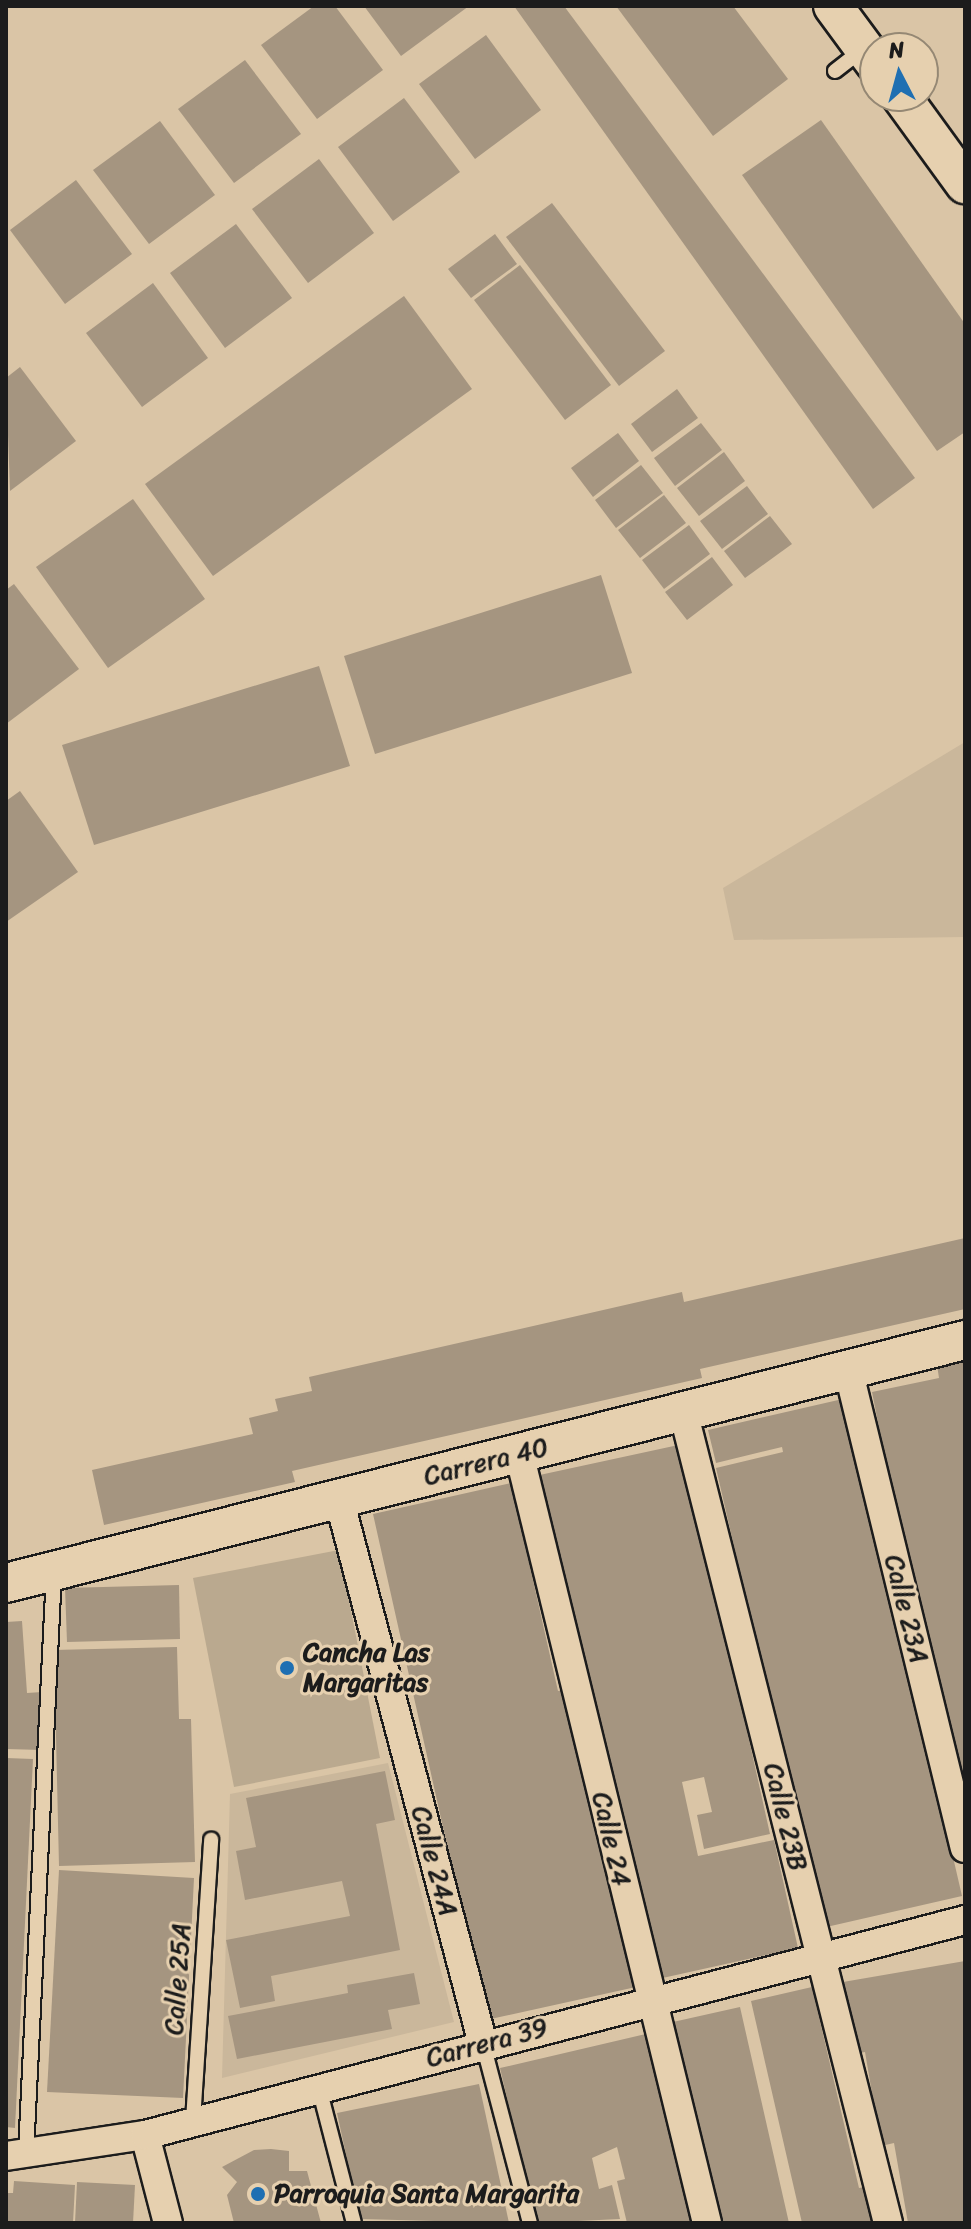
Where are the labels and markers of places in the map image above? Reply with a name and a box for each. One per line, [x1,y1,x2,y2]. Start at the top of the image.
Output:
place label: Cancha Las Margaritas [303,1637,430,1698]
marker: Cancha Las Margaritas [278,1659,296,1677]
place label: Parroquia Santa Margarita [274,2178,579,2210]
marker: Parroquia Santa Margarita [249,2185,267,2203]

